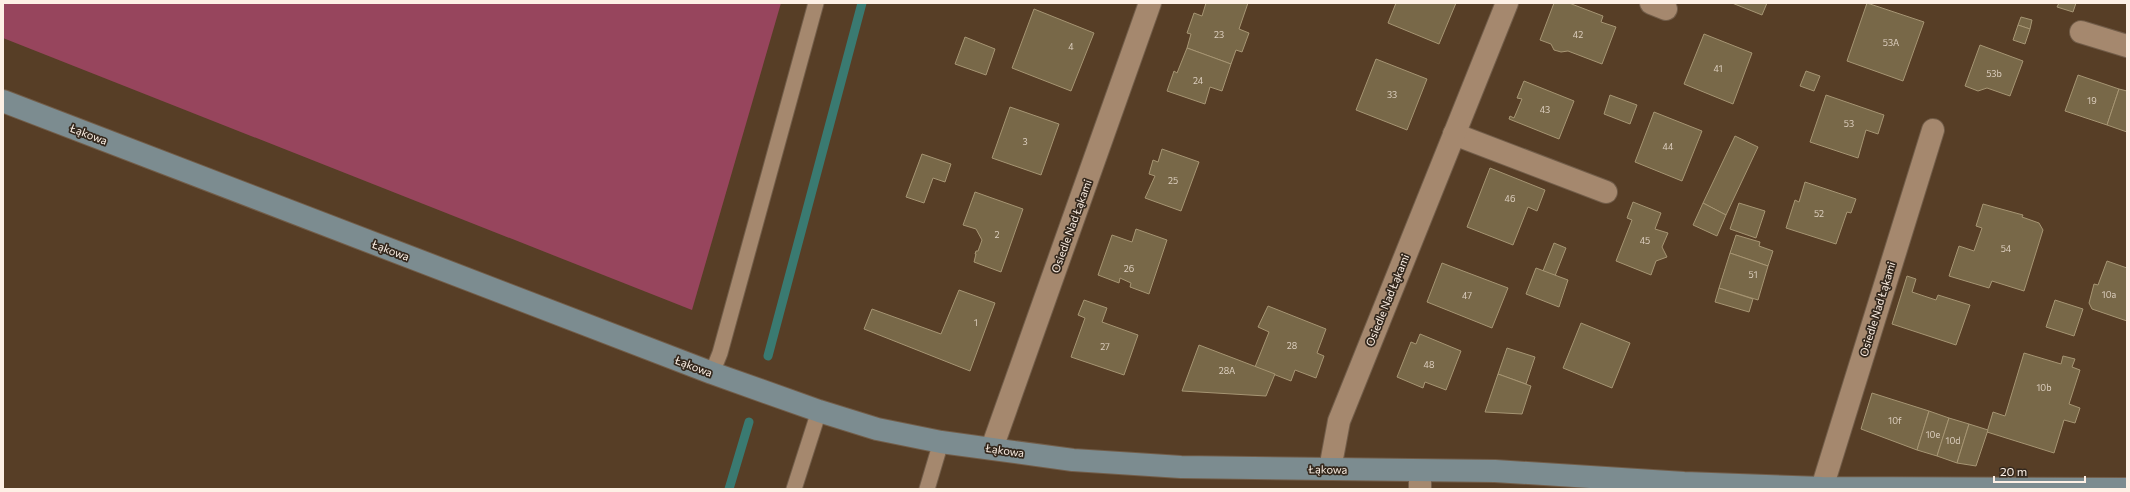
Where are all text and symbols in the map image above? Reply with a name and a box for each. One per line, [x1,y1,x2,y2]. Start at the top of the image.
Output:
house number: 23 [1214,29,1224,40]
house number: 42 [1573,29,1583,40]
house number: 53A [1883,37,1899,48]
house number: 4 [1068,41,1074,52]
house number: 41 [1714,63,1722,74]
house number: 53b [1986,68,2002,79]
house number: 24 [1193,75,1204,86]
house number: 33 [1387,89,1397,100]
house number: 19 [2087,95,2097,106]
house number: 43 [1540,104,1550,115]
house number: 53 [1844,118,1854,129]
street label: Łąkowa [68,121,109,147]
house number: 3 [1022,136,1028,147]
house number: 44 [1663,141,1674,152]
house number: 25 [1168,175,1178,186]
street label: Osiedle Nad Łąkami [1048,177,1094,274]
house number: 46 [1505,193,1515,204]
house number: 52 [1814,208,1824,219]
house number: 2 [995,229,1000,240]
house number: 45 [1640,235,1650,246]
street label: Łąkowa [370,237,411,263]
house number: 54 [2001,243,2012,254]
street label: Osiedle Nad Łąkami [1363,252,1412,348]
street label: Osiedle Nad Łąkami [1856,260,1898,358]
house number: 26 [1124,263,1134,274]
house number: 51 [1748,269,1758,280]
house number: 10a [2102,289,2117,300]
house number: 47 [1462,290,1472,301]
house number: 1 [974,317,978,328]
house number: 28 [1287,340,1297,351]
house number: 27 [1100,341,1110,352]
street label: Łąkowa [673,353,714,379]
house number: 48 [1424,359,1434,370]
house number: 28A [1219,365,1235,376]
house number: 10b [2036,382,2052,393]
house number: 10f [1888,415,1902,426]
house number: 10e [1926,429,1940,440]
house number: 10d [1946,435,1960,446]
street label: Łąkowa [984,441,1025,459]
scale bar [1994,458,2085,484]
street label: Łąkowa [1308,462,1347,476]
text: 20 m [2000,464,2027,478]

